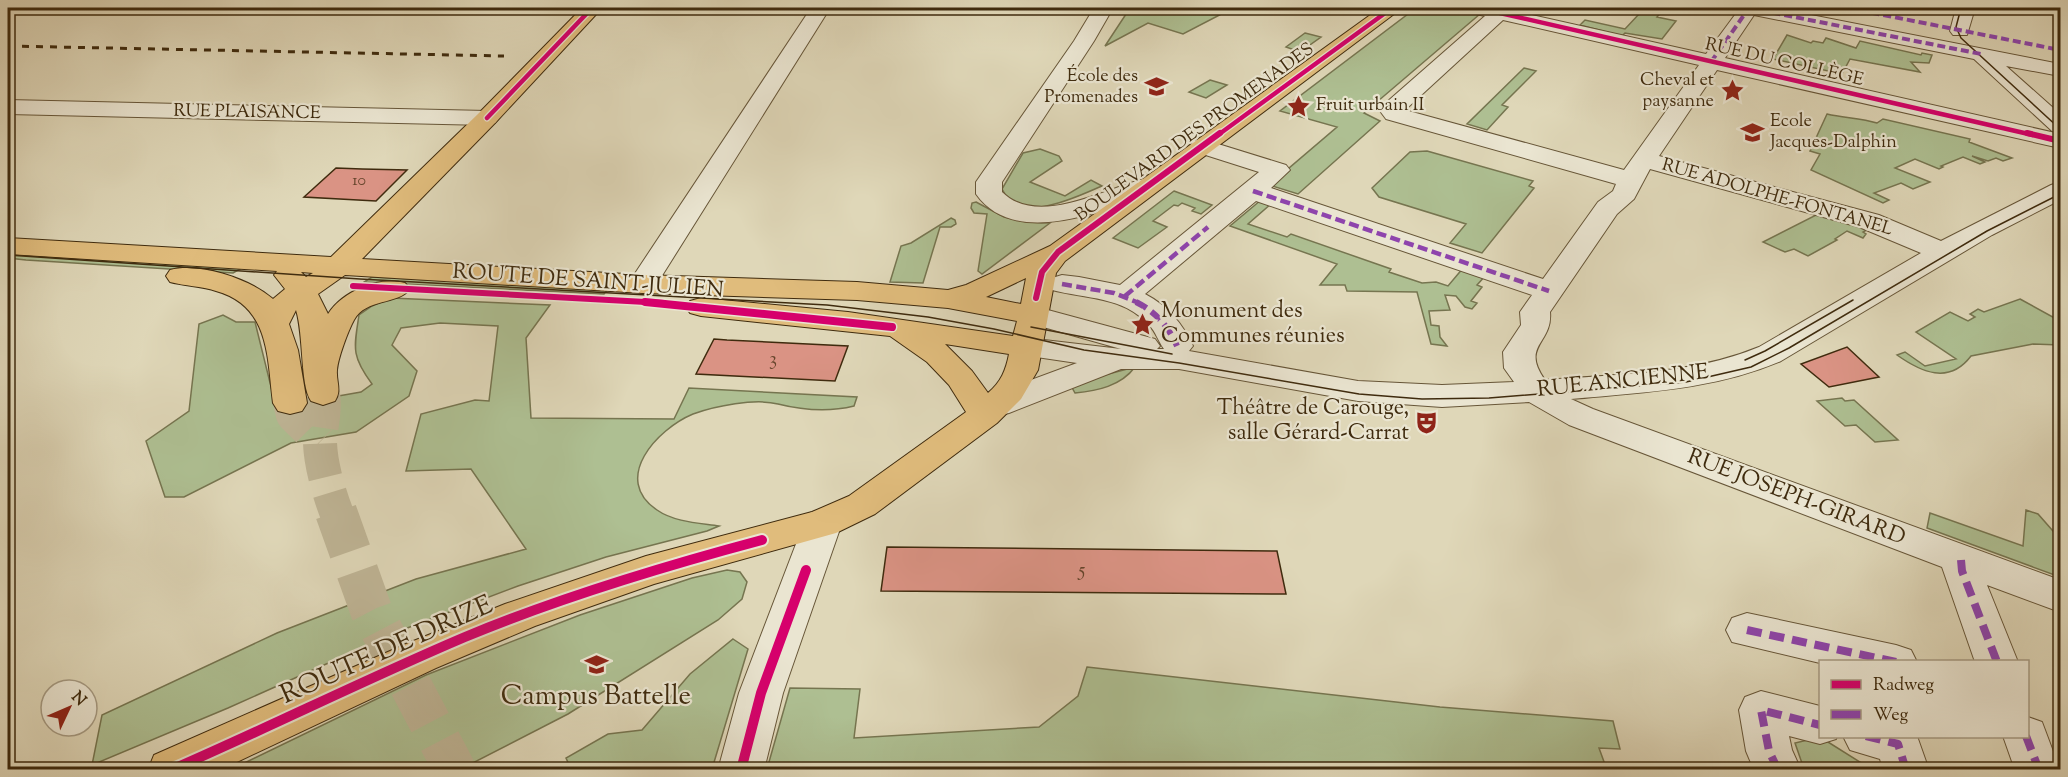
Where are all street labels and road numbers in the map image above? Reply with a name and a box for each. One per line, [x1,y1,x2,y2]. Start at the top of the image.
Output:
street label: RUE DU COLLÈGE [1702,32,1866,94]
street label: BOULEVARD DES PROMENADES [1070,37,1320,229]
street label: RUE PLAISANCE [173,99,321,127]
street label: RUE ADOLPHE-FONTANEL [1659,153,1896,243]
street label: ROUTE DE SAINT-JULIEN [451,257,725,307]
street label: RUE ANCIENNE [1536,357,1710,407]
street label: RUE JOSEPH-GIRARD [1682,442,1910,554]
street label: ROUTE DE DRIZE [274,587,500,715]

